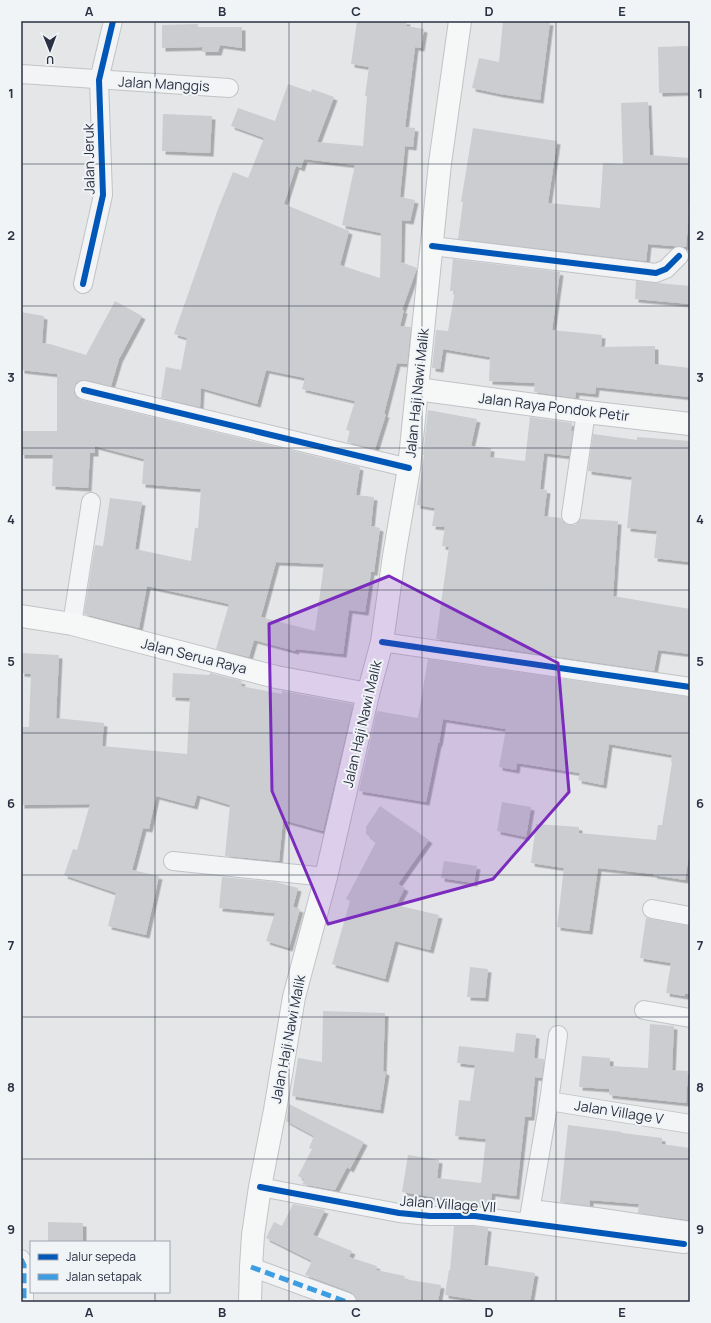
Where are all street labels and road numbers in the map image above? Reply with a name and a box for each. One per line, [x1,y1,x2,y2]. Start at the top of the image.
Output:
street label: Jalan Manggis [118,72,210,95]
street label: Jalan Jeruk [78,122,99,195]
street label: Jalan Haji Nawi Malik [400,326,433,459]
street label: Jalan Raya Pondok Petir [477,388,631,425]
street label: Jalan Serua Raya [139,633,249,678]
street label: Jalan Haji Nawi Malik [338,657,386,790]
street label: Jalan Haji Nawi Malik [266,972,309,1105]
street label: Jalan Village V [573,1095,666,1128]
street label: Jalan Village VII [399,1191,497,1216]

